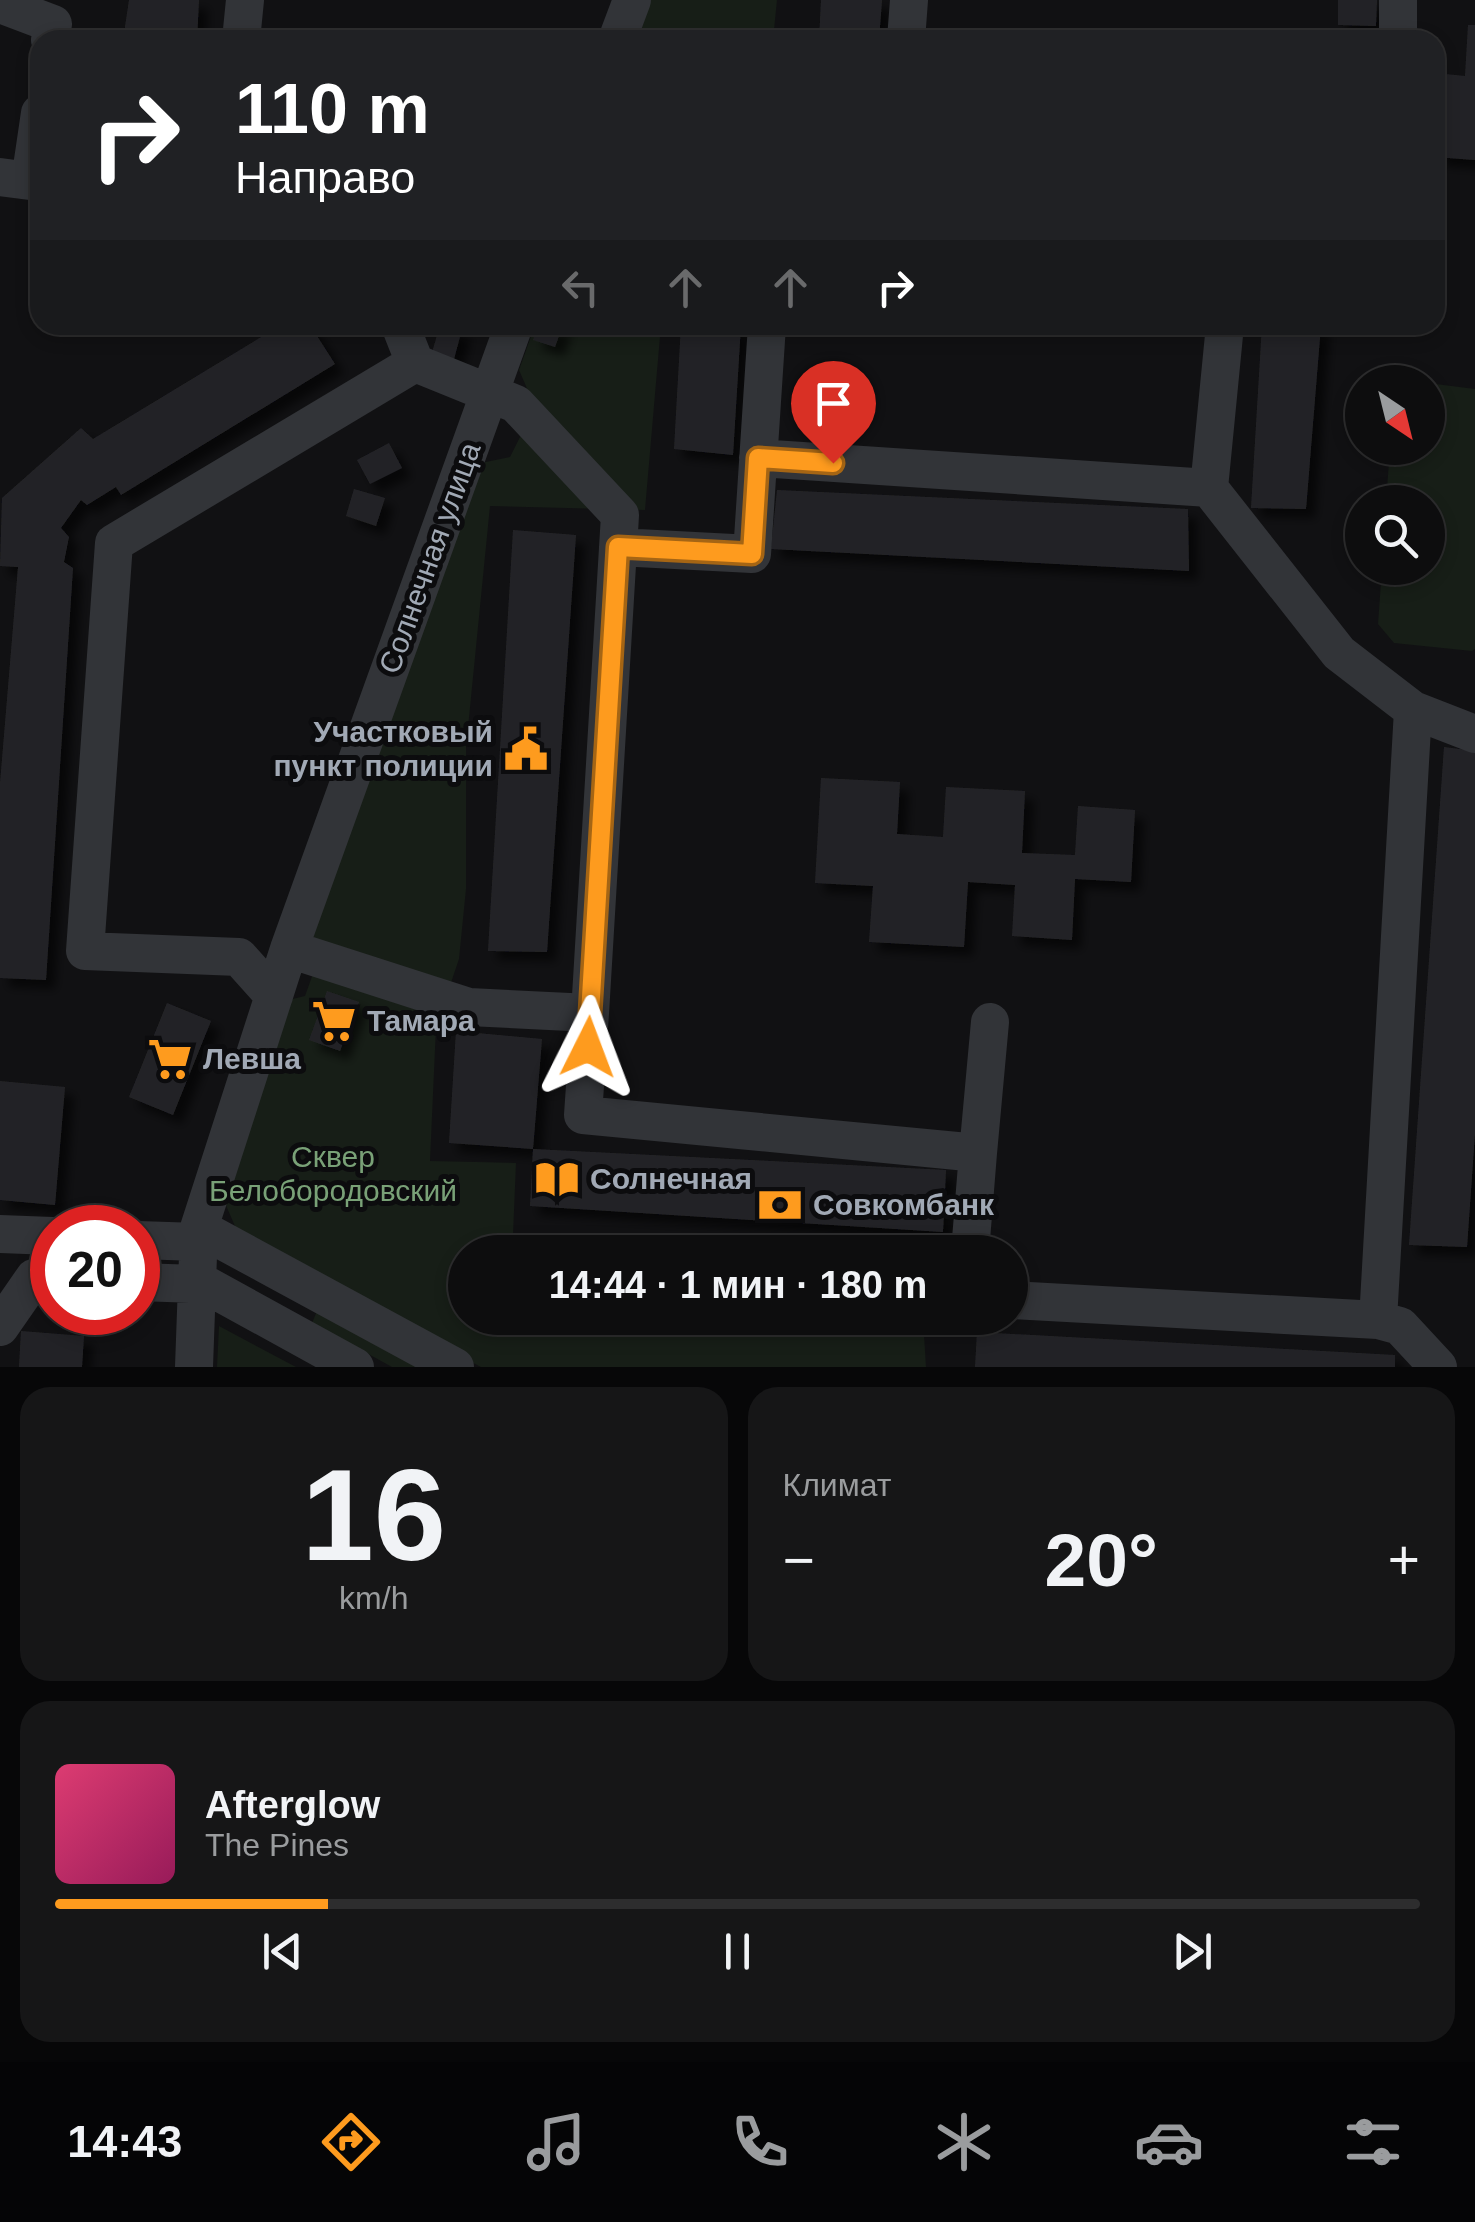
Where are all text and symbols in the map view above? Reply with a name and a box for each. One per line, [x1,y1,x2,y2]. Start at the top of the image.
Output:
icon: right [70,70,200,200]
text: 110 m [235,70,430,148]
text: Направо [235,152,415,203]
icon: left [553,260,608,315]
icon: ahead [658,260,713,315]
icon: ahead [763,260,818,315]
icon: right [868,260,923,315]
pin [791,361,876,464]
north arrow [1345,365,1445,465]
map controls [1345,365,1445,585]
icon: arrive [806,376,861,431]
street label: Солнечная улица [372,438,487,678]
button: search [1345,485,1445,585]
place label: Участковый пункт полиции [274,715,493,782]
public building icon: Участковый пункт полиции [502,725,550,773]
position arrow [536,995,640,1099]
supermarket icon: Тамара [310,997,358,1045]
place label: Тамара [367,1004,475,1037]
supermarket icon: Левша [146,1035,194,1083]
place label: Левша [203,1042,301,1075]
park label: Сквер Белобородовский [209,1140,457,1207]
library icon: Солнечная [533,1155,581,1203]
place label: Солнечная [590,1162,752,1195]
bank icon: Совкомбанк [756,1181,804,1229]
place label: Совкомбанк [813,1188,995,1221]
speed limit sign: 20 [30,1205,160,1335]
text: 14:44 · 1 мин · 180 m [549,1264,927,1306]
text: 16 [301,1442,446,1588]
text: Климат [783,1467,891,1503]
text: 20° [1045,1518,1158,1602]
text: − [783,1529,815,1591]
text: + [1388,1529,1420,1591]
text: km/h [339,1580,408,1616]
text: Afterglow [205,1784,380,1826]
text: The Pines [205,1827,349,1863]
icon: previous [255,1924,310,1979]
icon: pause [710,1924,765,1979]
icon: next [1165,1924,1220,1979]
icon: directions [316,2107,386,2177]
icon: music [521,2107,591,2177]
icon: phone [725,2107,795,2177]
icon: climate [929,2107,999,2177]
icon: car [1134,2107,1204,2177]
icon: filters [1338,2107,1408,2177]
text: 14:43 [67,2116,182,2167]

